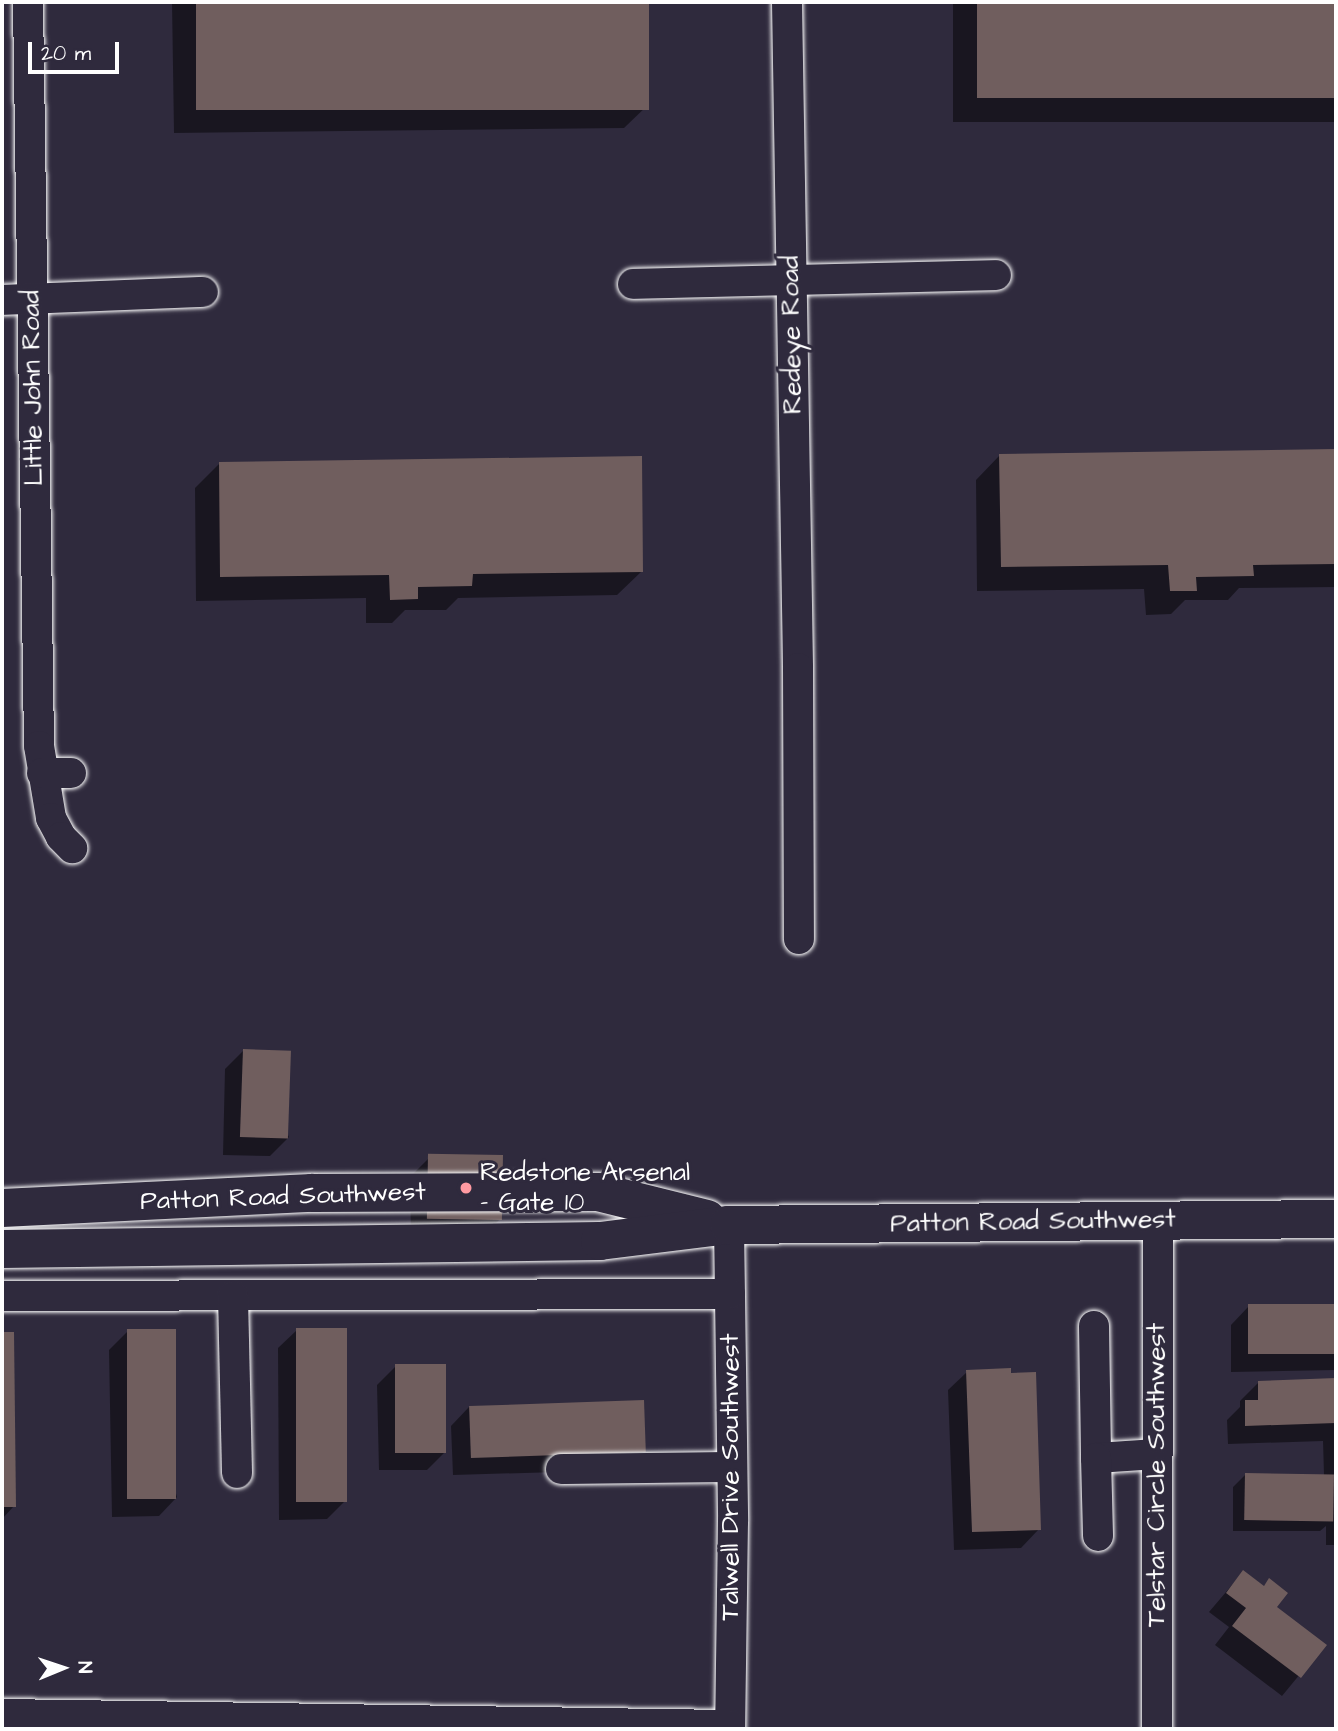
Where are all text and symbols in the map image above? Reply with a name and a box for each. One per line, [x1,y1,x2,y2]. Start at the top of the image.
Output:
scale bar [32,28,122,72]
text: 20 m [41,39,91,68]
street label: Redeye Road [775,256,809,414]
street label: Little John Road [16,290,50,486]
place label: Redstone Arsenal - Gate 10 [480,1157,690,1218]
street label: Patton Road Southwest [140,1176,426,1218]
marker: Redstone Arsenal - Gate 10 [458,1180,474,1196]
street label: Patton Road Southwest [890,1204,1176,1240]
street label: Telstar Circle Southwest [1141,1323,1173,1627]
street label: Talwell Drive Southwest [715,1334,747,1620]
north arrow [28,1633,98,1703]
text: N [71,1661,98,1674]

